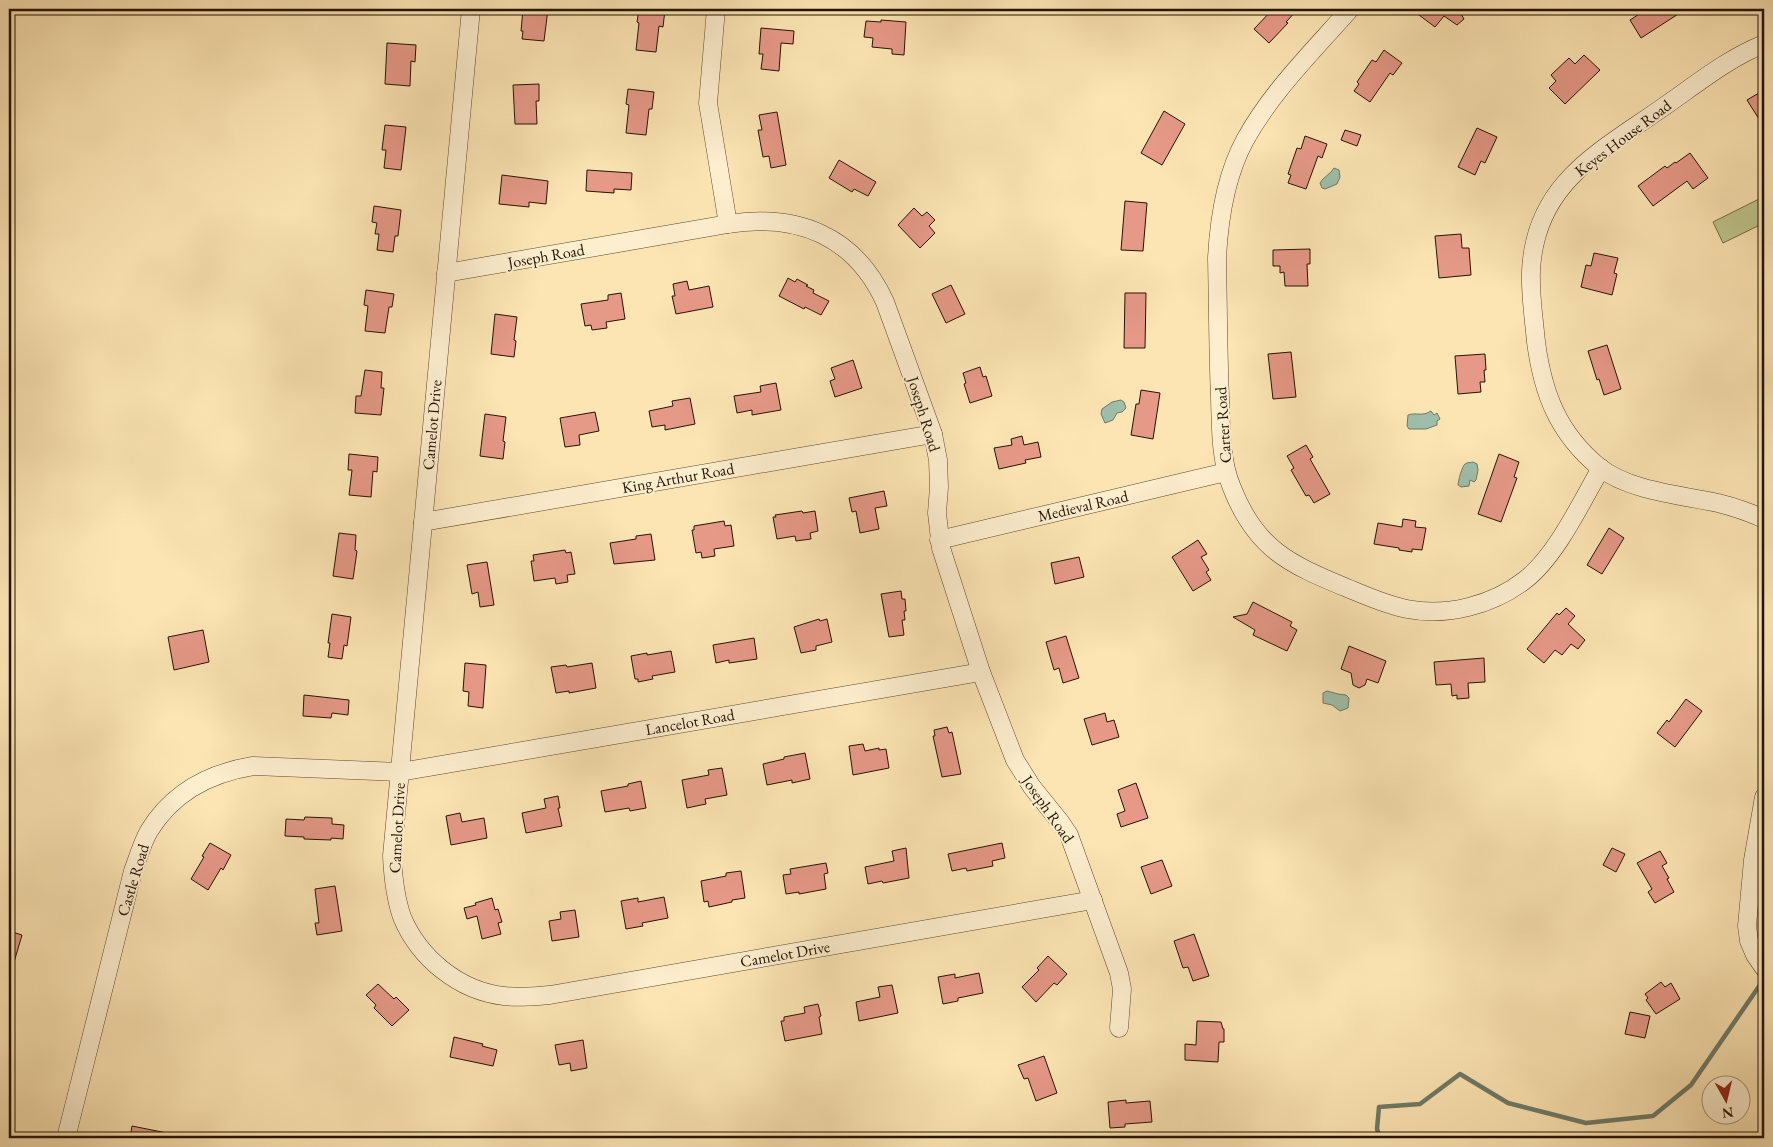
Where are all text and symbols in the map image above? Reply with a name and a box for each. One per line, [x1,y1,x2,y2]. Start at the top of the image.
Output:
street label: Keyes House Road [1570,94,1676,181]
street label: Joseph Road [504,239,587,273]
street label: Joseph Road [902,372,946,455]
street label: Camelot Drive [418,379,446,471]
street label: Carter Road [1210,385,1236,464]
street label: King Arthur Road [620,458,737,498]
street label: Medieval Road [1036,485,1131,527]
street label: Lancelot Road [644,704,737,740]
street label: Joseph Road [1016,769,1079,848]
street label: Camelot Drive [384,782,410,874]
street label: Castle Road [112,840,154,919]
street label: Camelot Drive [739,936,831,972]
north arrow [1700,1074,1750,1124]
text: N [1720,1103,1735,1123]

